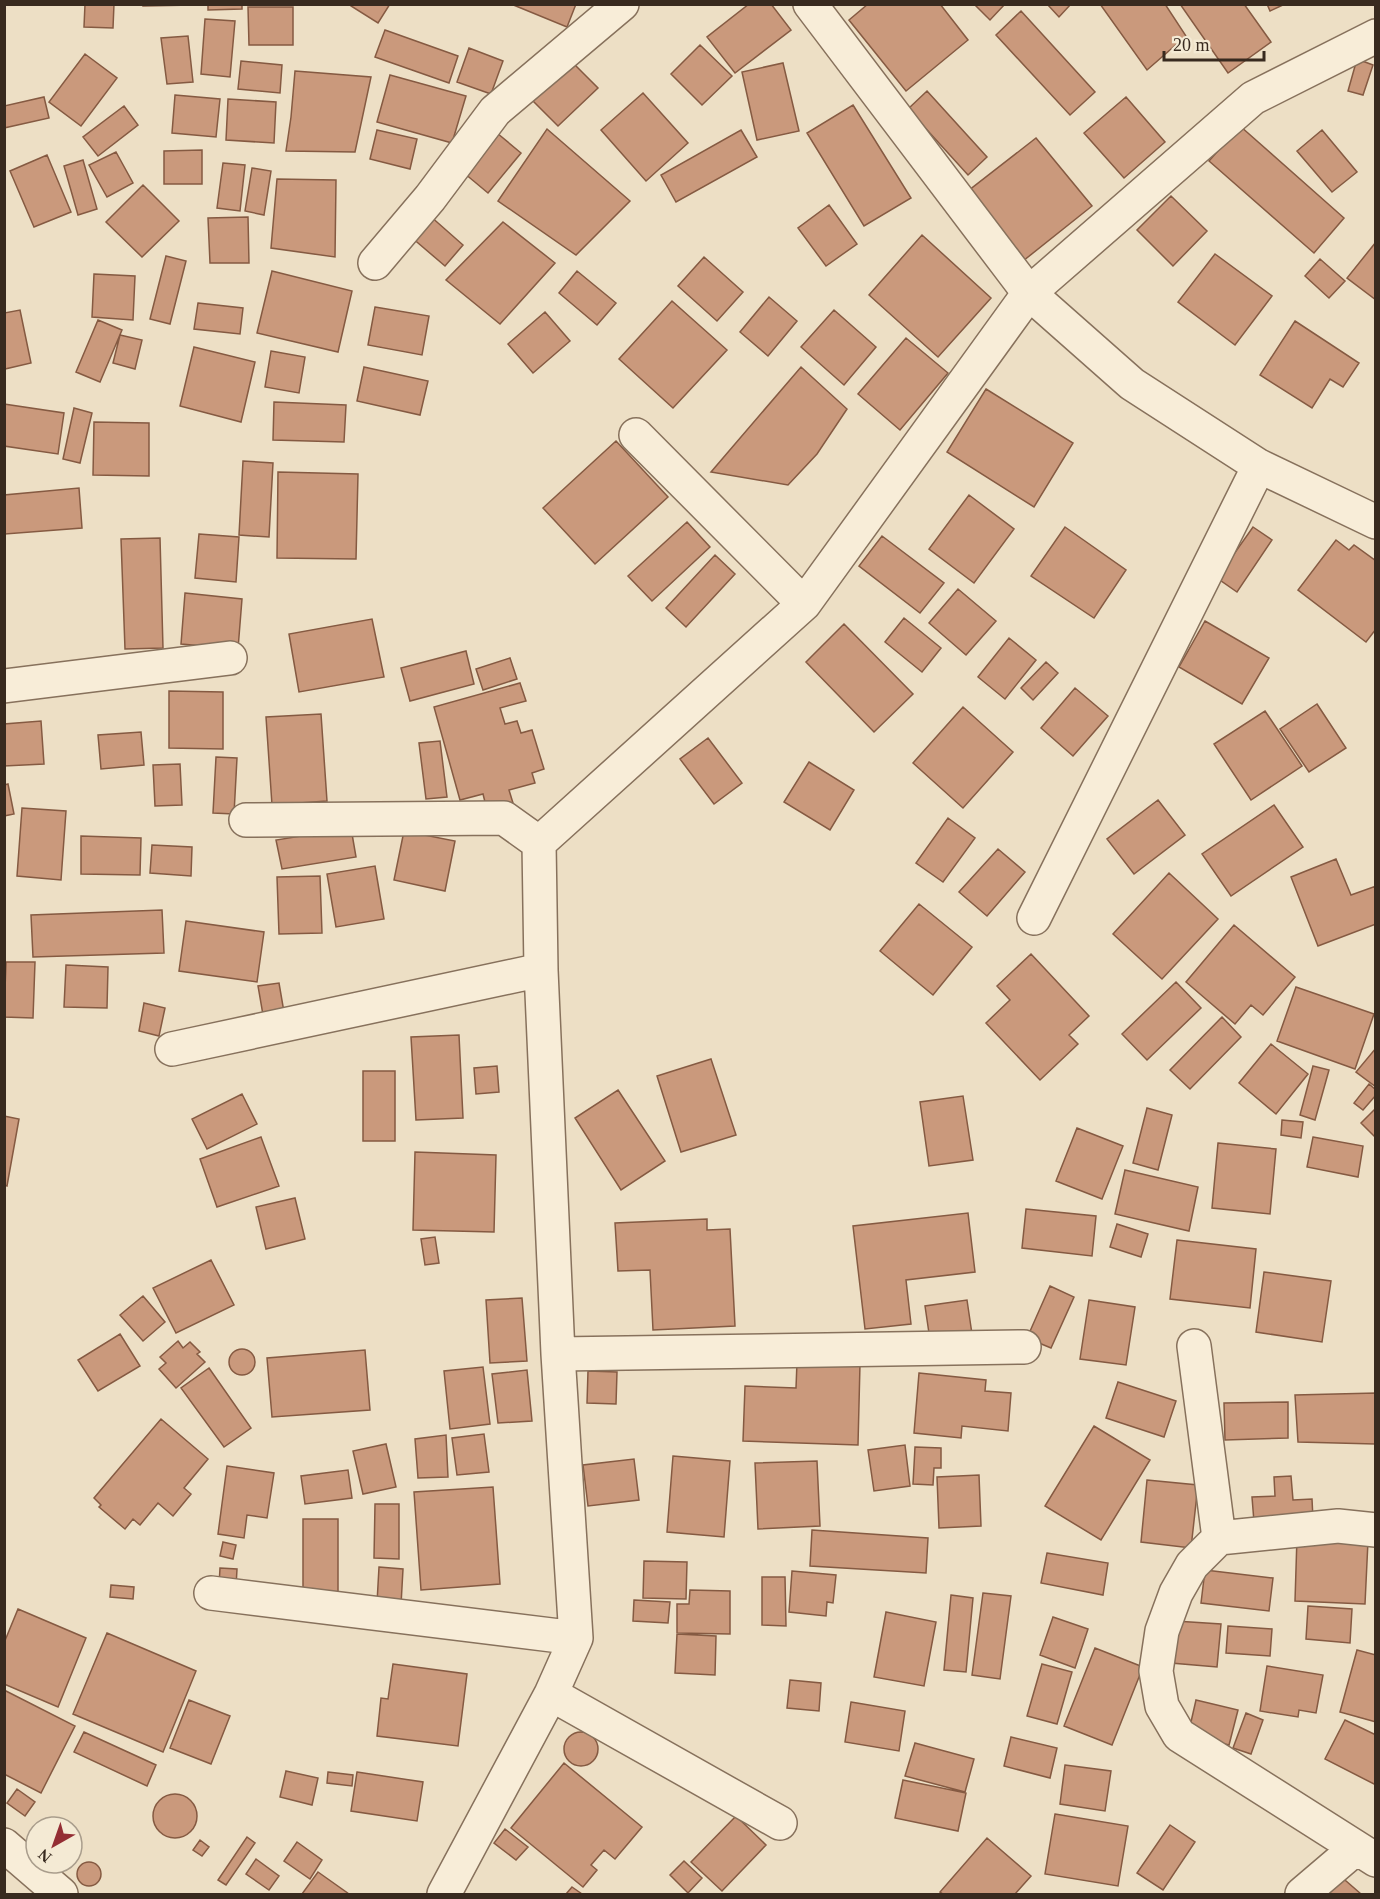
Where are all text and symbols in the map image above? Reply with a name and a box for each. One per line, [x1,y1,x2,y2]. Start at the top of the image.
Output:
scale bar [1164,24,1264,62]
text: 20 m [1173,35,1210,55]
north arrow [24,1815,84,1875]
text: N [34,1846,55,1866]

